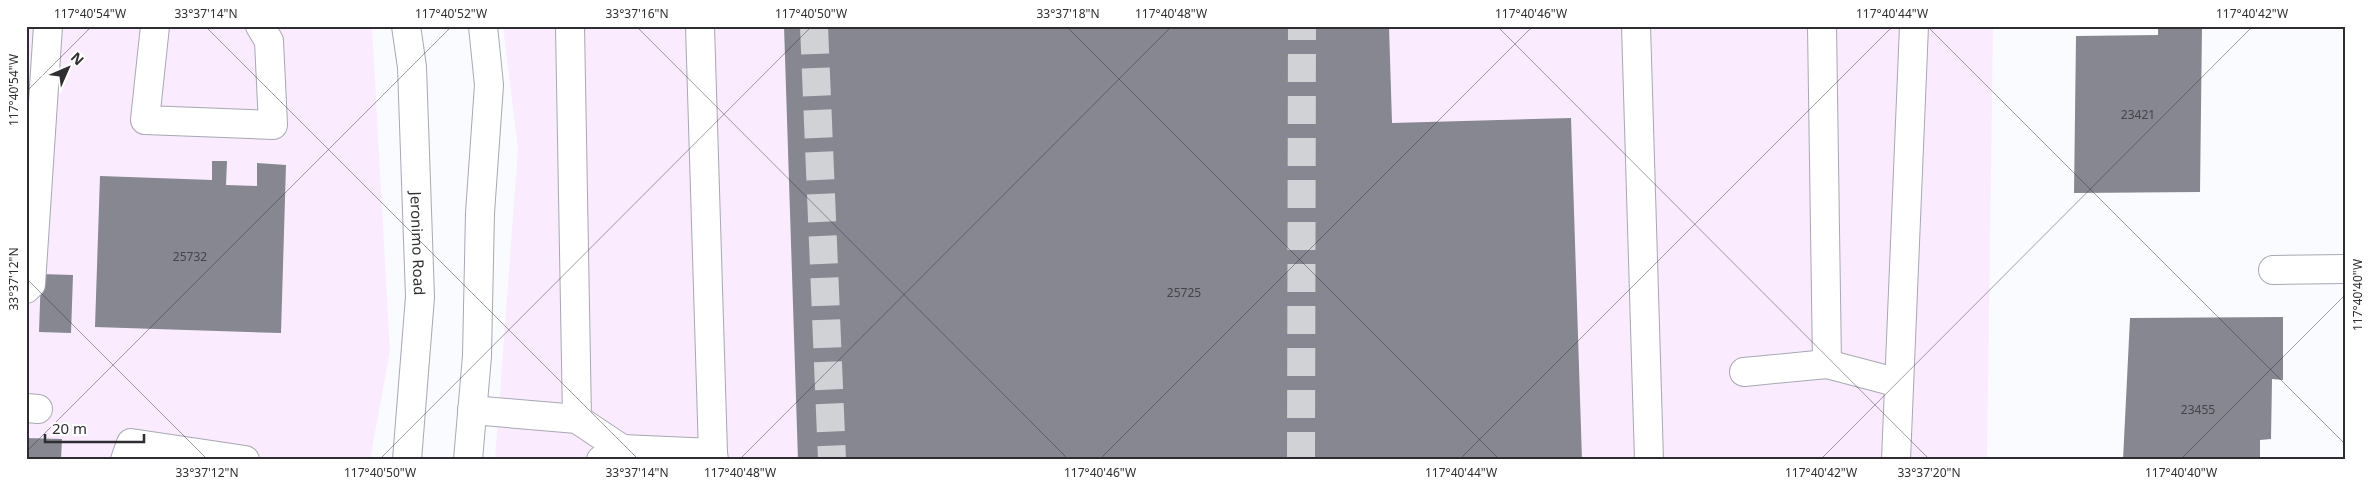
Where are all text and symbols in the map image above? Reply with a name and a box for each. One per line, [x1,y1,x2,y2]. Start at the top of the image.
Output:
text: 117°40'54"W [54,5,126,22]
text: 33°37'14"N [174,5,238,22]
text: 117°40'52"W [415,5,487,22]
text: 33°37'16"N [605,5,669,22]
text: 117°40'50"W [775,5,847,22]
text: 33°37'18"N [1036,5,1100,22]
text: 117°40'48"W [1135,5,1207,22]
text: 117°40'46"W [1495,5,1567,22]
text: 117°40'44"W [1856,5,1928,22]
text: 117°40'42"W [2216,5,2288,22]
north arrow [42,42,92,92]
text: N [67,48,88,69]
text: 117°40'54"W [5,54,22,126]
house number: 23421 [2121,106,2155,123]
street label: Jeronimo Road [406,189,430,296]
text: 33°37'12"N [5,247,22,311]
house number: 25732 [173,248,207,265]
text: 117°40'40"W [2349,259,2366,331]
house number: 25725 [1167,284,1201,301]
house number: 23455 [2181,401,2215,418]
scale bar [45,411,144,443]
text: 20 m [52,418,87,438]
text: 33°37'12"N [175,464,239,481]
text: 117°40'50"W [344,464,416,481]
text: 33°37'14"N [605,464,669,481]
text: 117°40'48"W [704,464,776,481]
text: 117°40'46"W [1064,464,1136,481]
text: 117°40'44"W [1425,464,1497,481]
text: 117°40'42"W [1785,464,1857,481]
text: 33°37'20"N [1897,464,1961,481]
text: 117°40'40"W [2145,464,2217,481]

